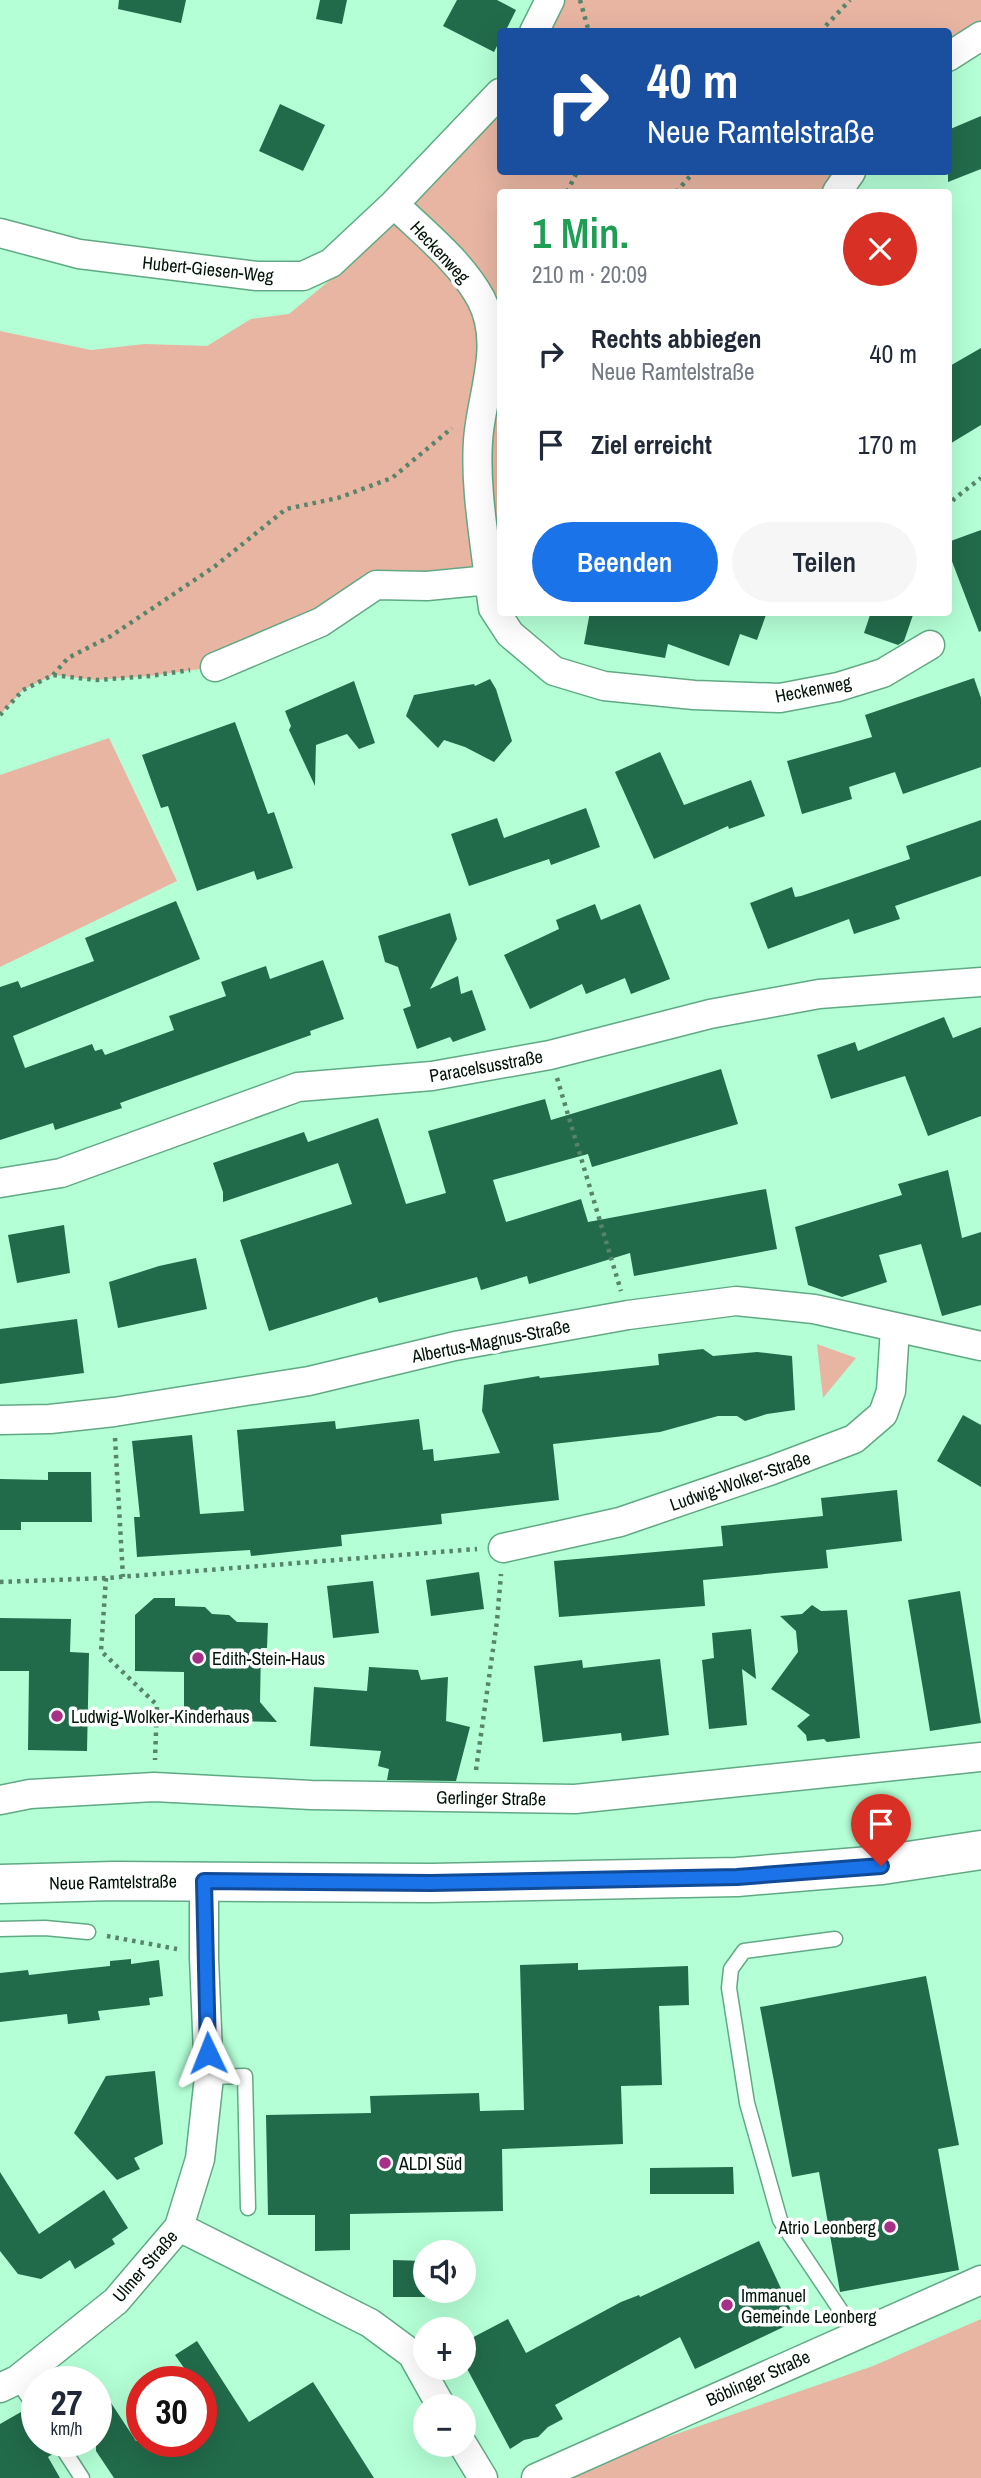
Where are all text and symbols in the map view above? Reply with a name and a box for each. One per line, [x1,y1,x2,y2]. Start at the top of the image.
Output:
text: 40 m [647,47,739,113]
icon: right [532,56,623,147]
text: Neue Ramtelstraße [647,110,875,153]
text: 1 Min. [532,205,629,261]
button: close [843,212,917,286]
street label: Heckenweg [405,215,476,289]
street label: Hubert-Giesen-Weg [141,250,276,288]
text: 210 m · 20:09 [532,259,647,290]
text: Rechts abbiegen [591,321,762,356]
icon: right [532,335,570,373]
text: 40 m [870,336,917,371]
text: Neue Ramtelstraße [591,356,755,387]
icon: arrive [532,426,570,464]
text: Ziel erreicht [591,427,712,462]
text: 170 m [858,427,917,462]
button: Beenden [532,522,718,602]
button: Teilen [732,522,917,602]
street label: Heckenweg [773,669,854,709]
street label: Paracelsusstraße [427,1044,545,1088]
street label: Albertus-Magnus-Straße [409,1313,572,1369]
street label: Ludwig-Wolker-Straße [666,1445,814,1517]
place label: Edith-Stein-Haus [212,1646,325,1671]
marker: Edith-Stein-Haus [190,1650,206,1666]
place label: Ludwig-Wolker-Kinderhaus [71,1704,250,1729]
marker: Ludwig-Wolker-Kinderhaus [49,1708,65,1724]
street label: Gerlinger Straße [436,1785,546,1811]
pin [851,1794,911,1866]
icon: arrive [862,1805,900,1843]
street label: Neue Ramtelstraße [49,1868,177,1896]
position arrow [171,2016,245,2090]
place label: ALDI Süd [398,2151,462,2176]
marker: ALDI Süd [377,2155,393,2171]
place label: Atrio Leonberg [777,2215,877,2240]
marker: Atrio Leonberg [882,2219,898,2235]
street label: Ulmer Straße [107,2225,183,2307]
map controls [413,2240,476,2457]
button: sound [413,2240,476,2303]
place label: Immanuel Gemeinde Leonberg [741,2283,877,2329]
marker: Immanuel Gemeinde Leonberg [719,2297,735,2313]
button: + [413,2317,476,2380]
street label: Böblinger Straße [702,2344,814,2412]
speed limit sign: 30 [126,2366,217,2457]
text: 27 [51,2379,82,2426]
button: − [413,2394,476,2457]
text: km/h [51,2416,83,2441]

